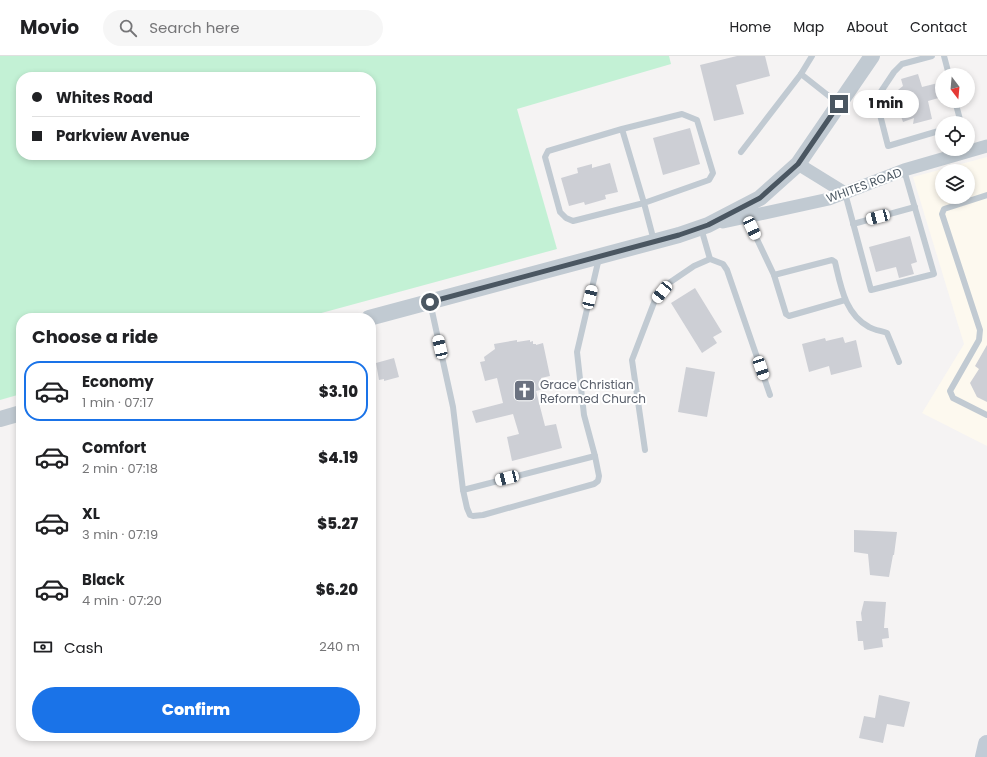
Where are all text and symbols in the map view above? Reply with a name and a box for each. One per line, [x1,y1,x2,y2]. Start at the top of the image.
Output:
search box [103,10,383,46]
text: Movio [20,14,79,41]
icon: search [117,17,139,39]
text: Search here [149,17,240,38]
text: Home [729,17,771,37]
text: Map [793,17,824,37]
text: About [846,17,888,37]
text: Contact [910,17,967,37]
north arrow [935,68,975,108]
map controls [935,68,975,204]
text: Whites Road [56,87,153,108]
callout: 1 min [853,90,919,118]
text: 1 min [869,94,903,113]
route end [830,95,848,113]
button: locate [935,116,975,156]
text: Parkview Avenue [56,125,190,146]
street label: WHITES ROAD [824,163,904,207]
button: layers [935,164,975,204]
car [865,208,891,226]
car [741,215,763,241]
car [650,279,674,305]
car [581,284,599,310]
route start [421,293,439,311]
text: Choose a ride [32,324,158,349]
car [431,334,449,360]
car [751,355,771,381]
text: Economy [82,371,154,392]
icon: car [34,373,70,409]
place label: Grace Christian Reformed Church [540,376,646,407]
church icon: Grace Christian Reformed Church [511,378,537,404]
text: $3.10 [319,381,358,402]
text: 1 min · 07:17 [82,393,154,412]
text: Comfort [82,437,146,458]
icon: car [34,439,70,475]
text: $4.19 [318,447,358,468]
text: 2 min · 07:18 [82,459,158,478]
car [494,469,520,487]
text: XL [82,503,100,524]
icon: car [34,505,70,541]
text: $5.27 [317,513,358,534]
text: 3 min · 07:19 [82,525,158,544]
text: Black [82,569,125,590]
icon: car [34,571,70,607]
text: $6.20 [316,579,358,600]
text: 4 min · 07:20 [82,591,162,610]
icon: cash [32,636,54,658]
text: Cash [64,637,103,658]
text: 240 m [319,637,360,656]
button: Confirm [32,687,360,733]

